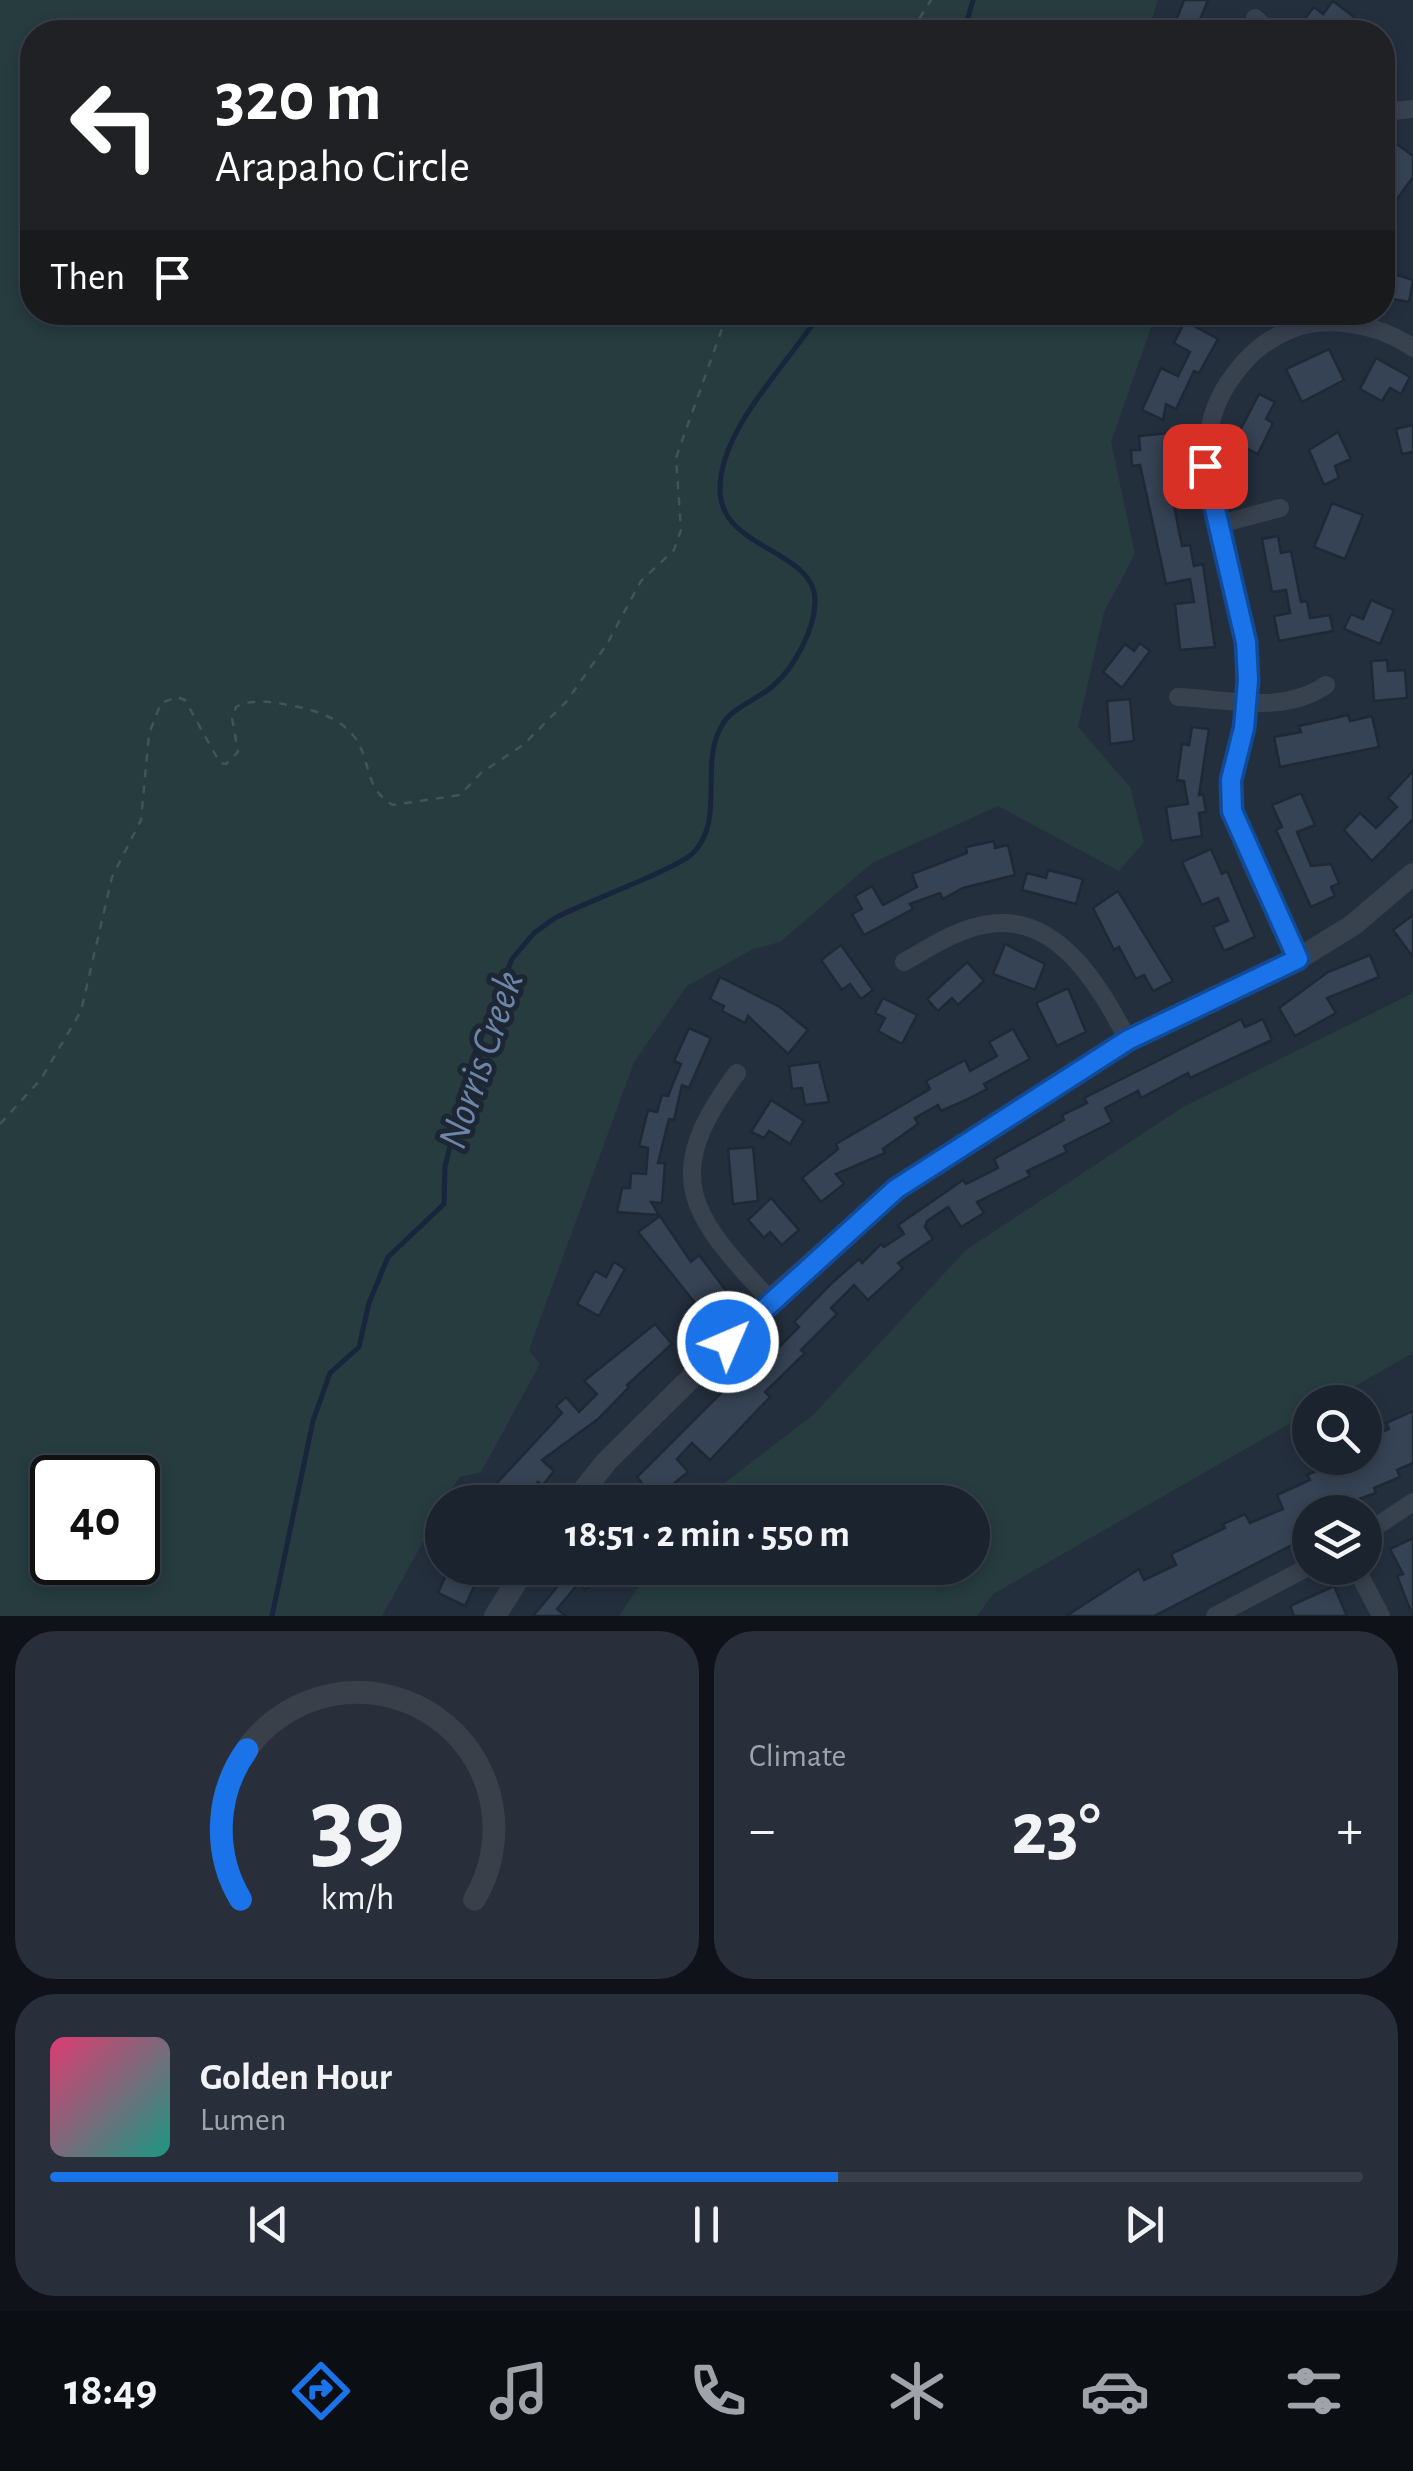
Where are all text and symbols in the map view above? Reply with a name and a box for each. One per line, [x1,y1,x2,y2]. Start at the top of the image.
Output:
icon: left [50,60,180,190]
text: 320 m [215,63,382,133]
text: Arapaho Circle [215,145,470,190]
icon: arrive [145,250,200,305]
text: Then [50,259,125,297]
pin [1163,424,1248,509]
icon: arrive [1178,439,1233,494]
water label: Norris Creek [431,966,531,1154]
position arrow [676,1290,780,1394]
map controls [1292,1385,1382,1585]
button: search [1292,1385,1382,1475]
speed limit sign: 40 [30,1455,160,1585]
button: layers [1292,1495,1382,1585]
text: 18:51 · 2 min · 550 m [565,1516,850,1554]
text: Climate [749,1740,846,1772]
text: 39 [309,1774,405,1878]
text: 23° [1011,1793,1101,1868]
text: − [749,1803,775,1858]
text: + [1337,1803,1363,1858]
text: km/h [320,1880,394,1916]
text: Golden Hour [200,2059,392,2097]
text: Lumen [200,2104,286,2136]
icon: previous [241,2197,296,2252]
icon: pause [679,2197,734,2252]
icon: next [1117,2197,1172,2252]
icon: directions [286,2356,356,2426]
icon: music [484,2356,554,2426]
icon: phone [683,2356,753,2426]
icon: climate [882,2356,952,2426]
icon: car [1080,2356,1150,2426]
icon: filters [1279,2356,1349,2426]
text: 18:49 [64,2368,157,2413]

